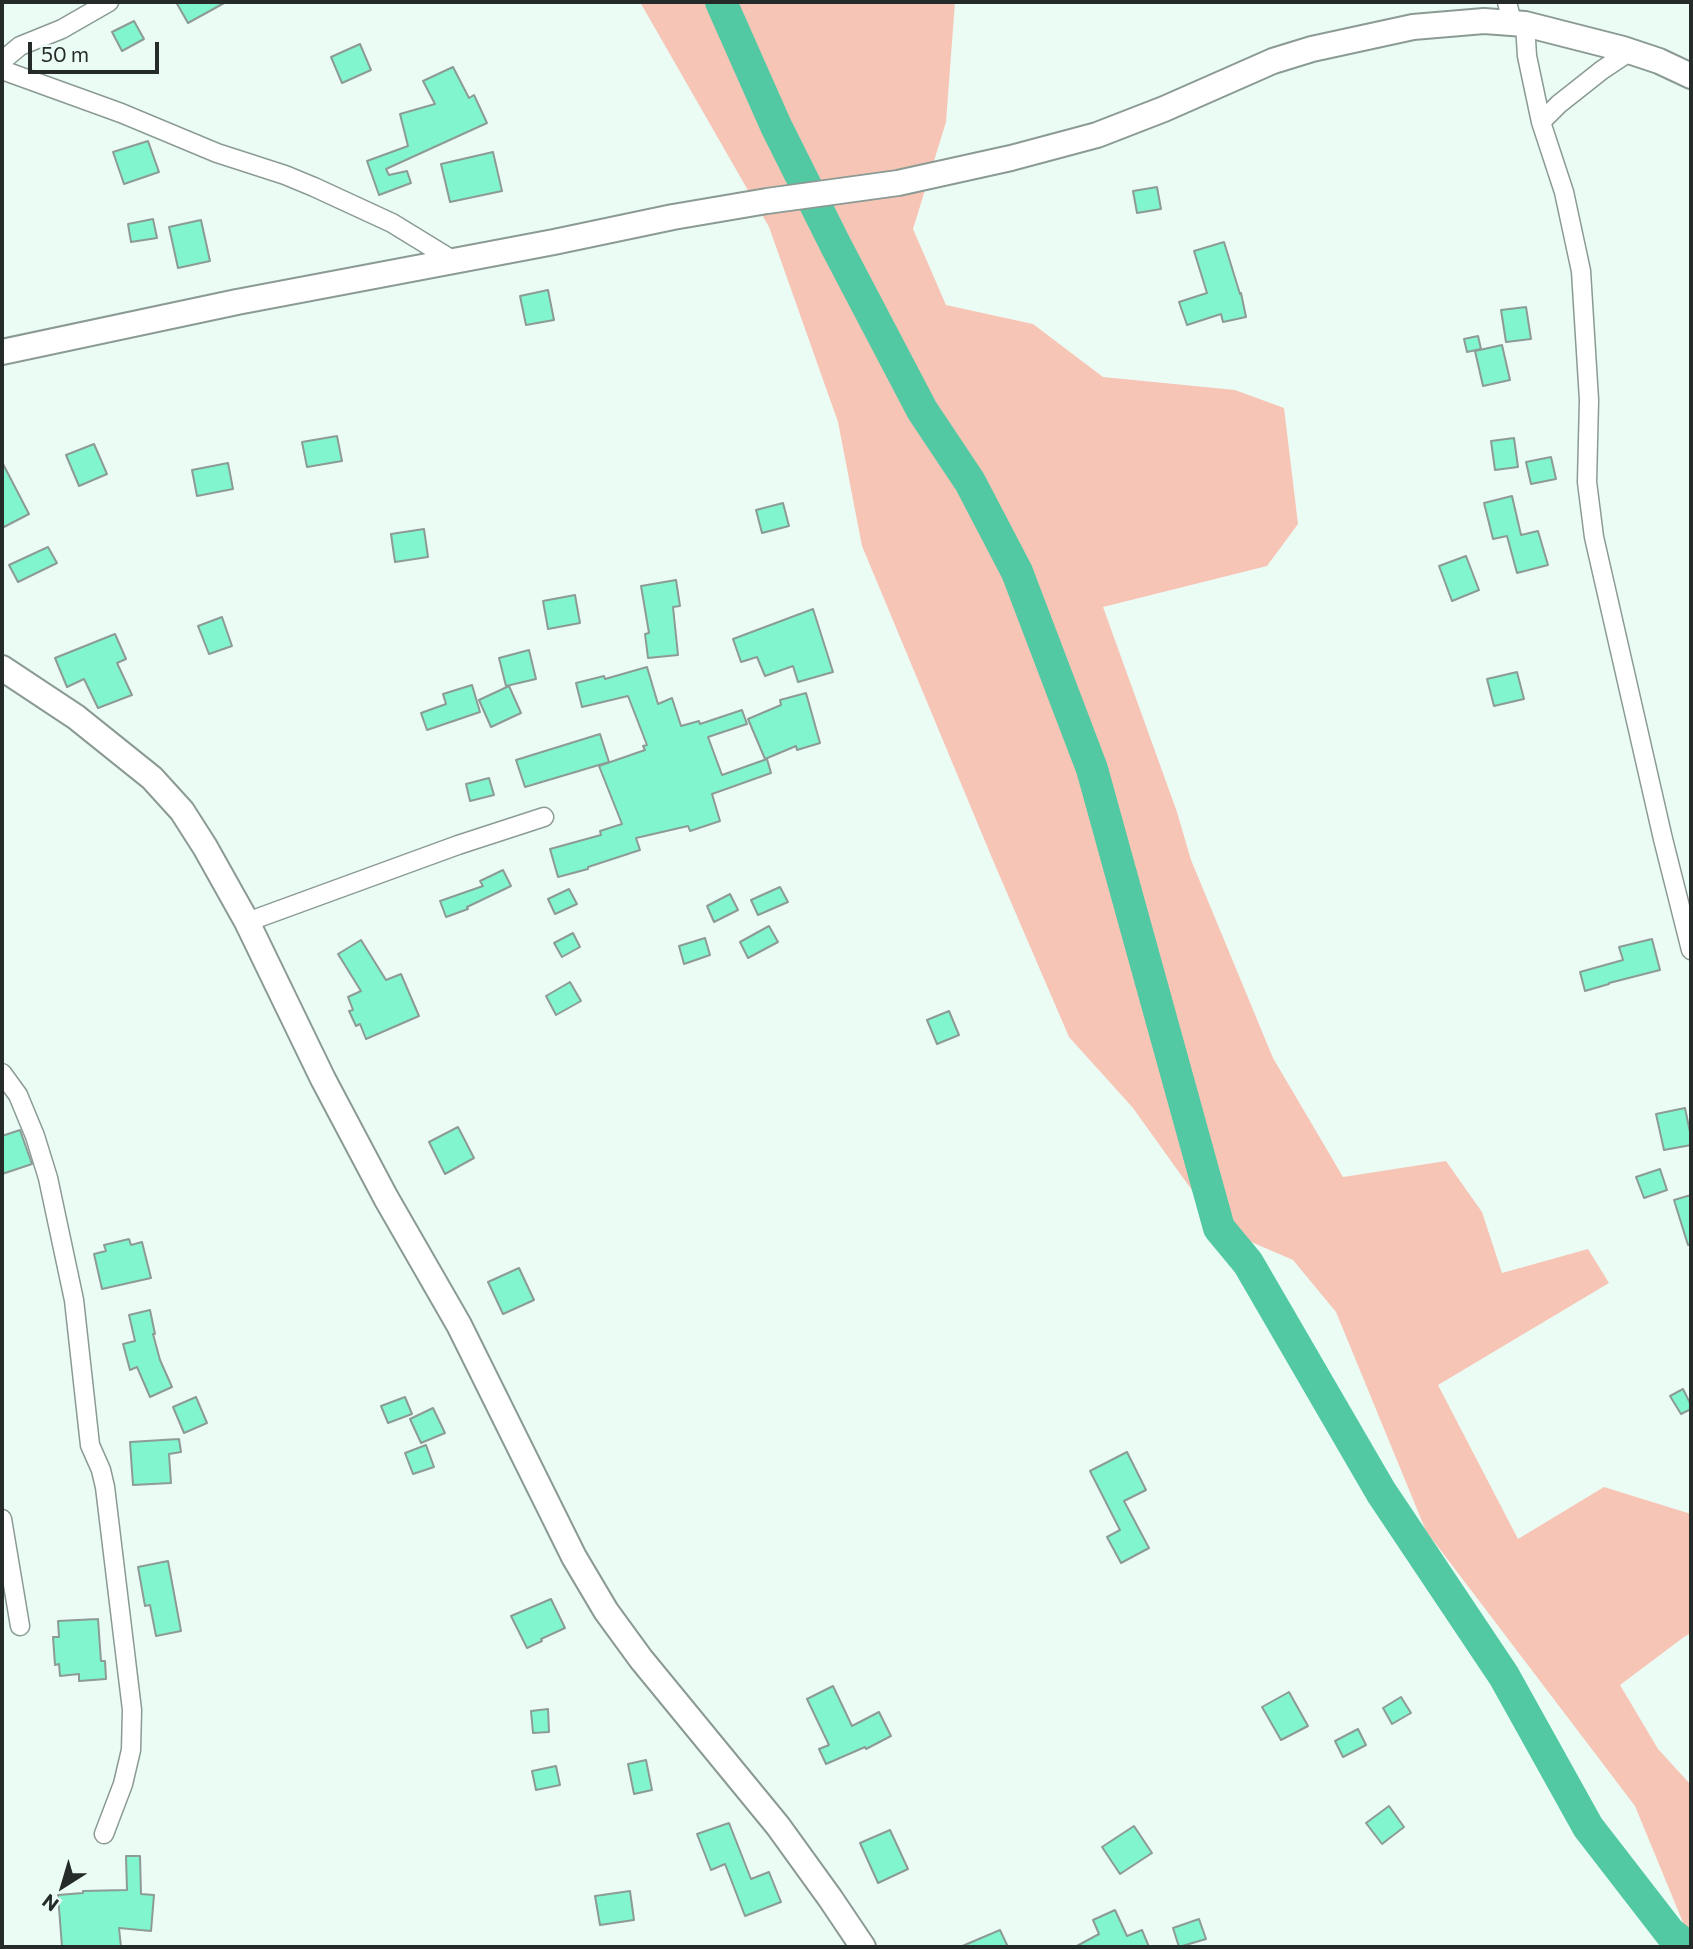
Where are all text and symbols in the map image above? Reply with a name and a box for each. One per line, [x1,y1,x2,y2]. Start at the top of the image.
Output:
scale bar [32,28,163,72]
text: 50 m [41,41,89,66]
north arrow [28,1851,98,1921]
text: N [37,1890,63,1917]

